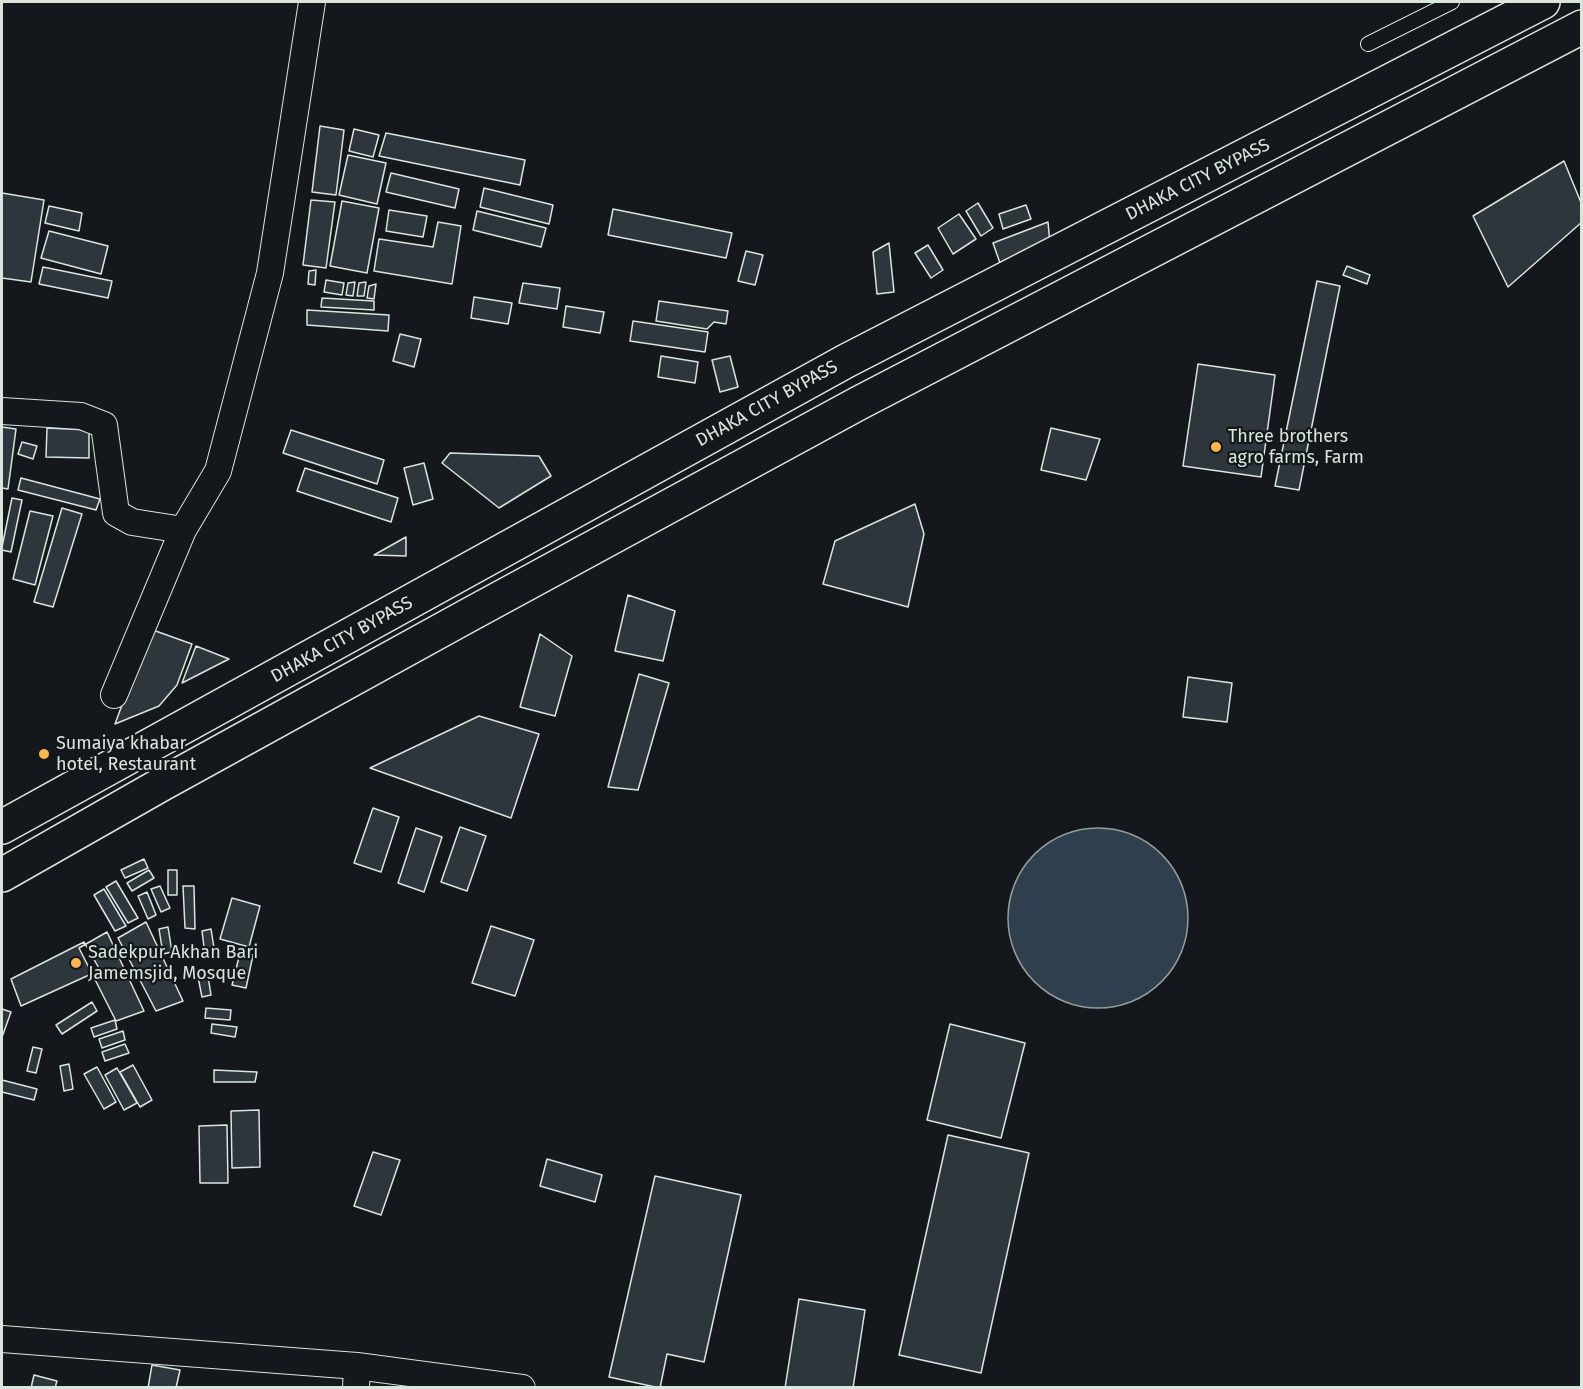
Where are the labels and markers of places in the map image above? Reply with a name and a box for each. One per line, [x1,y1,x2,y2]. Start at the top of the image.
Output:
place label: Three brothers agro farms, Farm [1228,426,1364,468]
marker: Three brothers agro farms, Farm [1209,440,1223,454]
place label: Sumaiya khabar hotel, Restaurant [56,733,196,776]
marker: Sumaiya khabar hotel, Restaurant [37,747,51,761]
place label: Sadekpur Akhan Bari Jamemsjid, Mosque [88,942,258,984]
marker: Sadekpur Akhan Bari Jamemsjid, Mosque [69,956,83,970]

